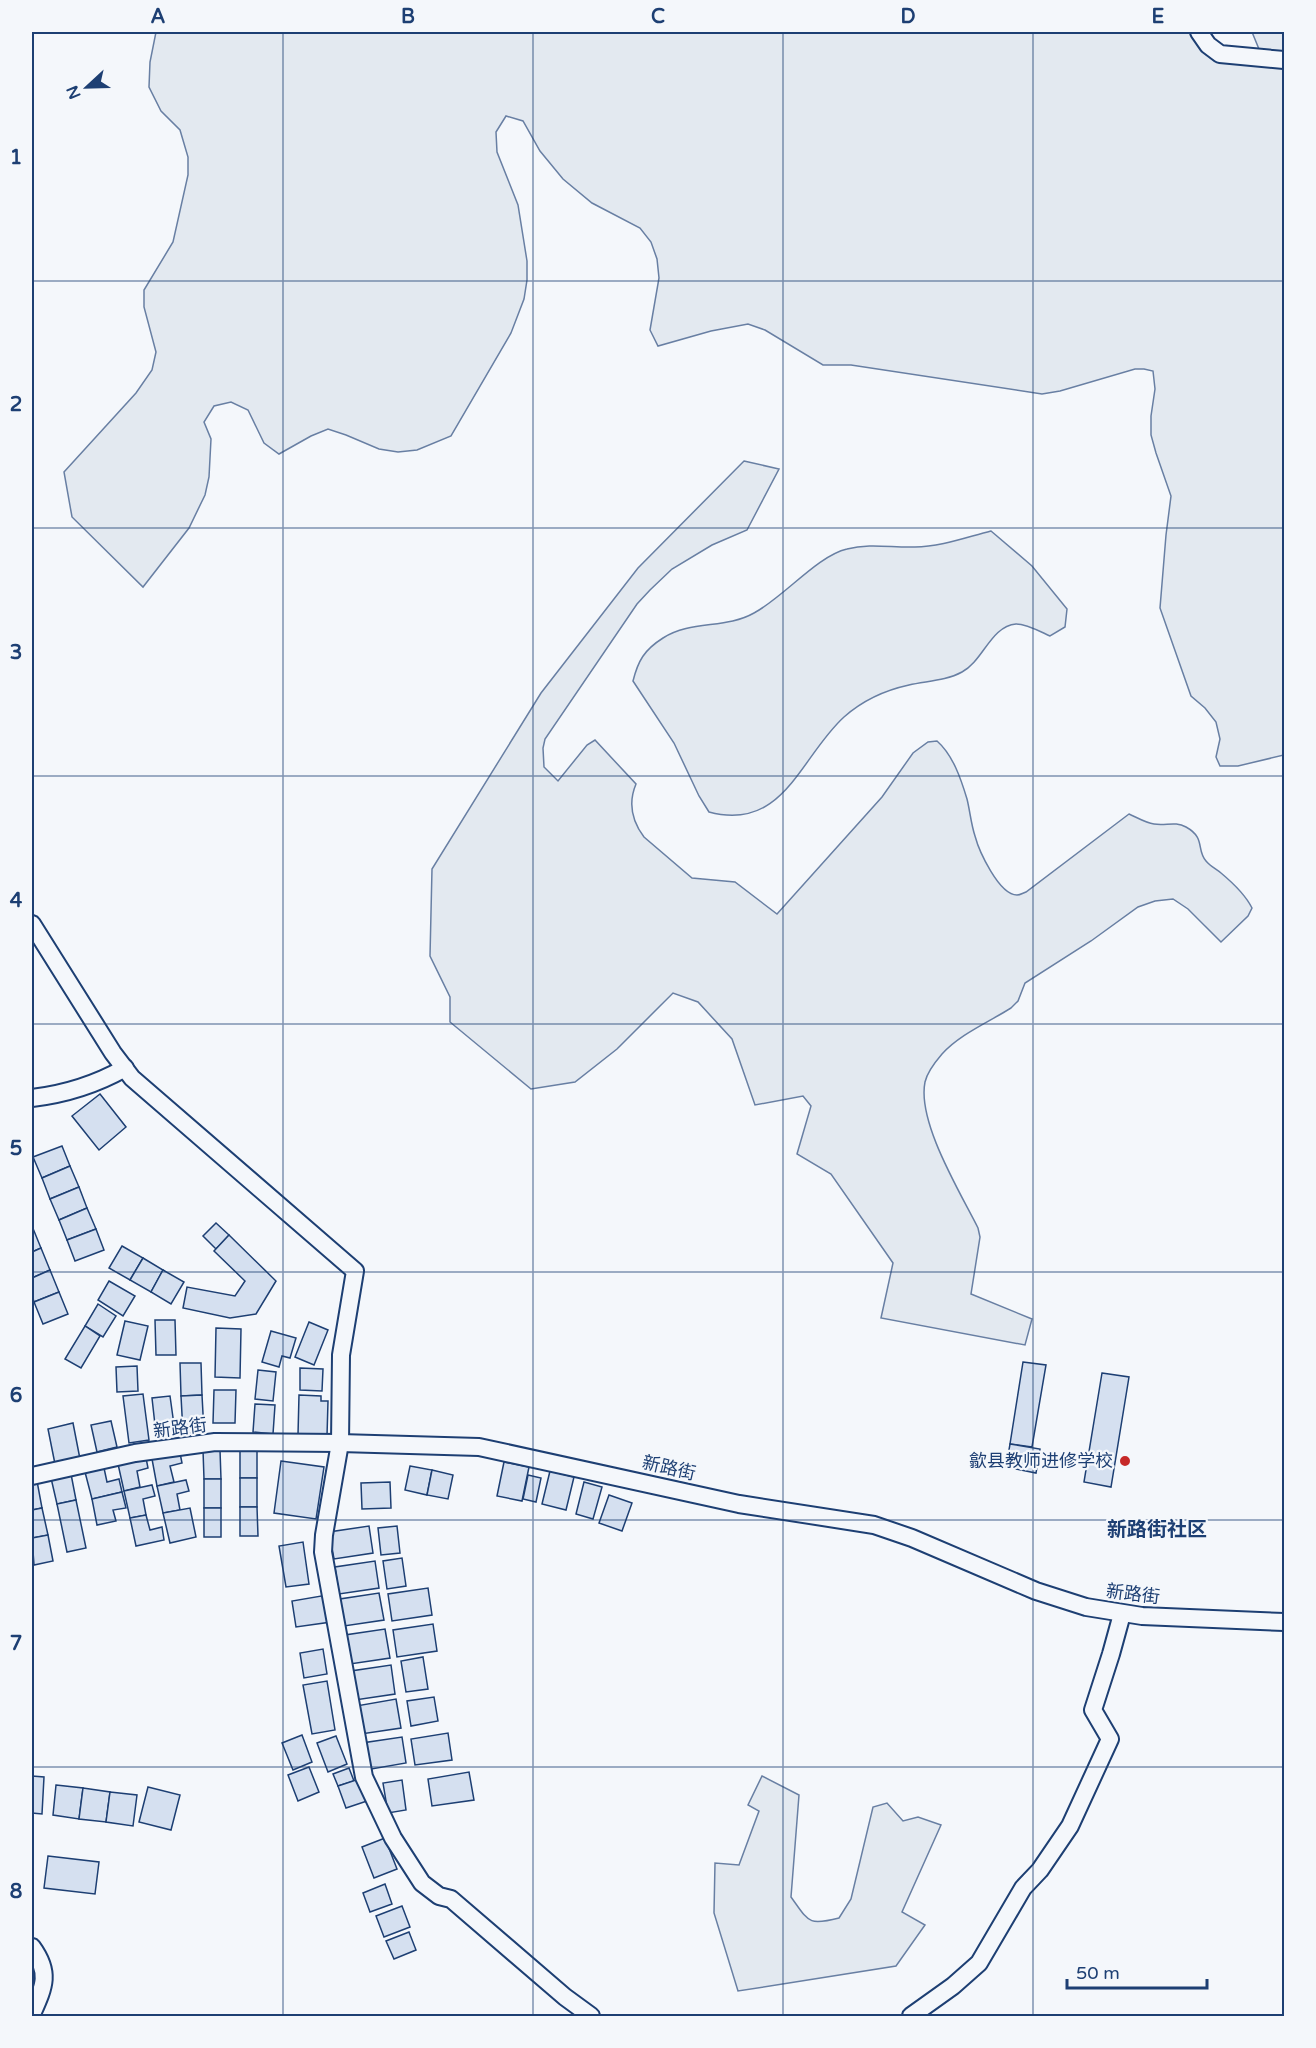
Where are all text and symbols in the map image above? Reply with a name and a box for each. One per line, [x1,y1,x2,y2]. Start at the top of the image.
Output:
text: A [151,5,166,29]
text: B [401,5,415,29]
text: C [651,5,665,29]
text: D [900,5,916,29]
text: E [1152,5,1165,29]
north arrow [57,57,117,117]
text: N [62,83,86,102]
text: 1 [10,146,22,170]
text: 2 [10,393,22,417]
text: 3 [10,641,22,665]
text: 4 [10,889,23,913]
text: 5 [10,1137,22,1161]
text: 6 [10,1384,22,1408]
street label: 新路街 [152,1414,208,1442]
place label: 歙县教师进修学校 [969,1450,1113,1472]
street label: 新路街 [640,1451,698,1485]
marker: 歙县教师进修学校 [1118,1454,1132,1468]
district label: 新路街社区 [1107,1518,1207,1542]
street label: 新路街 [1105,1580,1161,1608]
text: 7 [10,1632,22,1656]
text: 8 [10,1880,22,1904]
scale bar [1067,1952,1206,1990]
text: 50 m [1076,1962,1120,1984]

